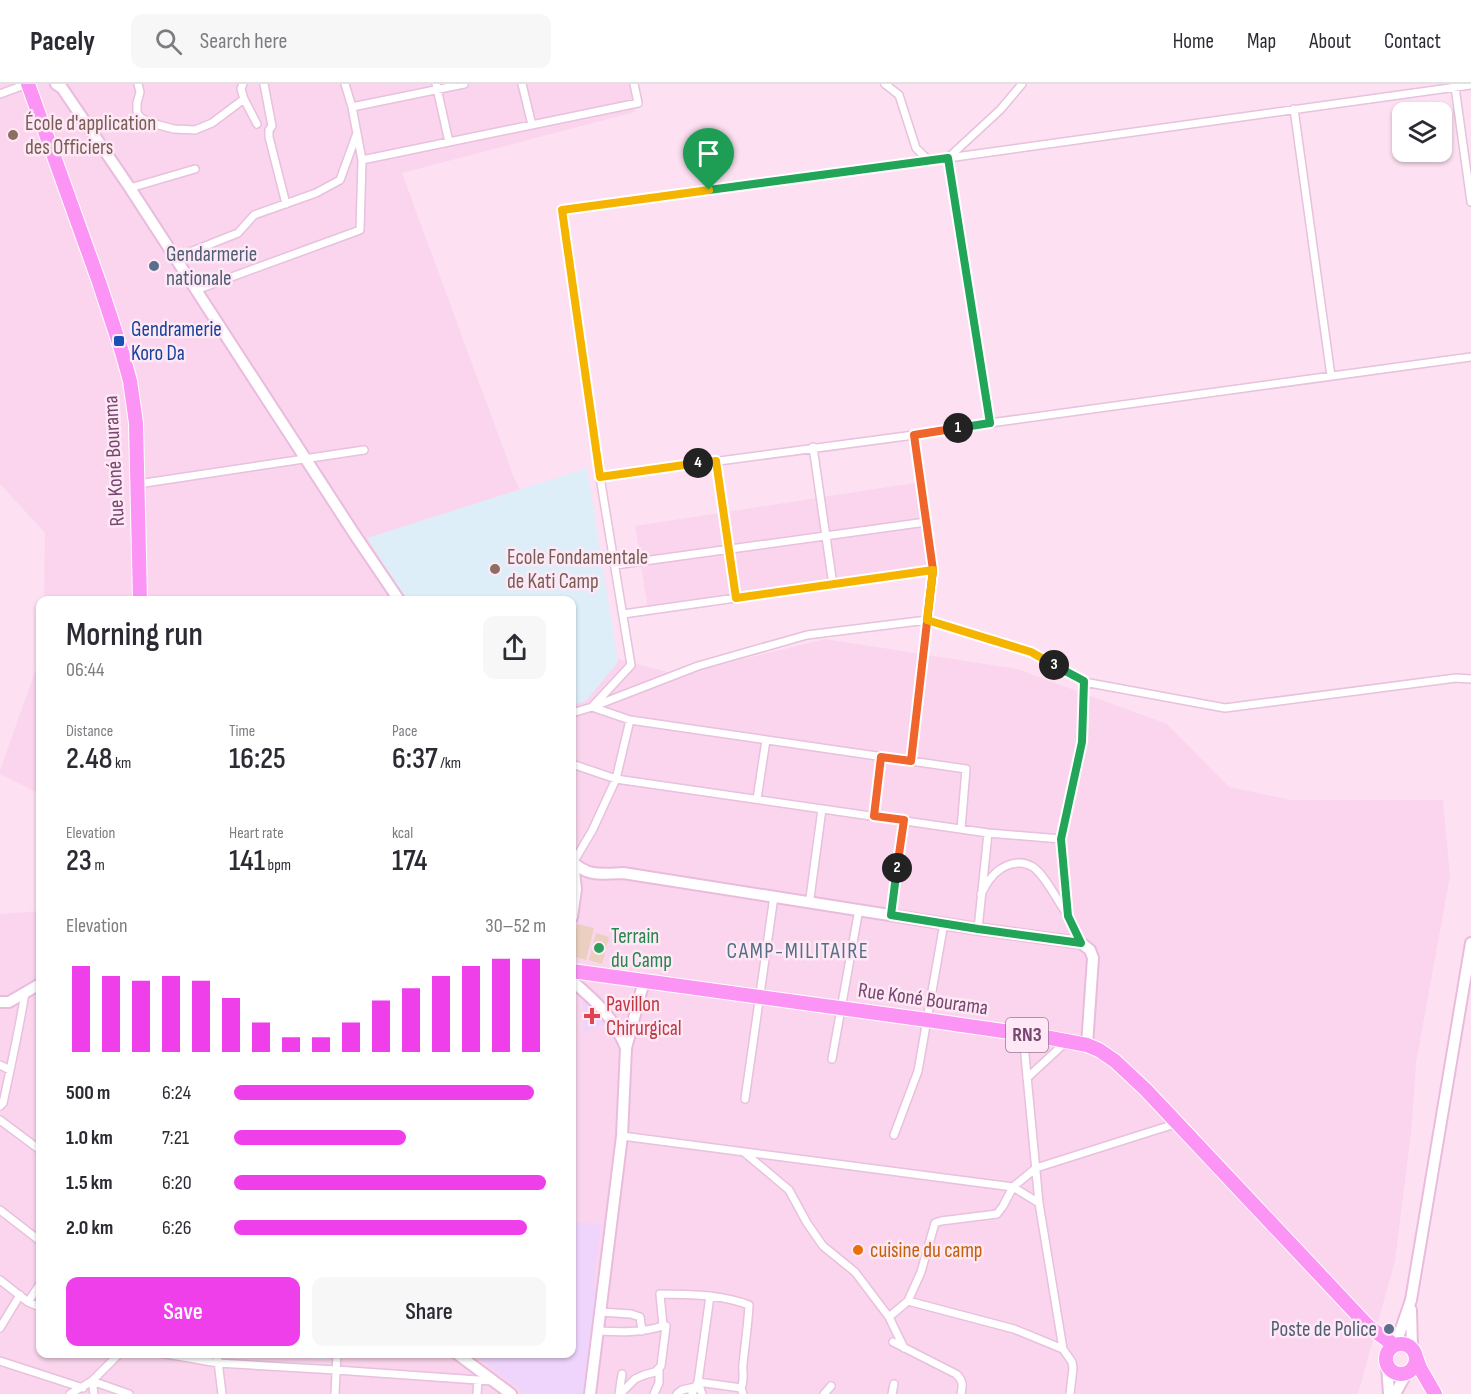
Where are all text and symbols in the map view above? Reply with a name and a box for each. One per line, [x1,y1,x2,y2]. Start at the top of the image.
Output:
search box [131,14,551,68]
text: Pacely [30,25,95,58]
icon: search [152,25,185,58]
text: Search here [200,28,287,55]
text: Home [1173,29,1214,54]
text: Map [1247,29,1276,54]
text: About [1309,29,1351,54]
text: Contact [1384,29,1441,54]
map controls [1392,102,1452,162]
button: layers [1392,102,1452,162]
place label: École d'application des Officiers [25,111,156,160]
marker: École d'application des Officiers [6,128,20,142]
pin [683,128,734,190]
icon: arrive [692,137,725,170]
place label: Gendarmerie nationale [166,242,257,291]
marker: Gendarmerie nationale [147,259,161,273]
place label: Gendramerie Koro Da [131,317,222,366]
marker: Gendramerie Koro Da [112,334,126,348]
street label: Rue Koné Bourama [98,395,130,527]
pin: 1 [943,413,973,443]
text: 1 [955,418,961,437]
pin: 4 [683,448,713,478]
text: 4 [694,453,702,472]
place label: Ecole Fondamentale de Kati Camp [507,545,648,594]
marker: Ecole Fondamentale de Kati Camp [488,562,502,576]
text: Morning run [66,615,203,655]
button: share [483,616,546,679]
pin: 3 [1039,650,1069,680]
text: 3 [1050,655,1058,674]
text: 06:44 [66,658,104,682]
text: Distance [66,722,113,741]
text: Time [229,722,255,741]
text: Pace [392,722,417,741]
text: 2.48 [66,741,112,777]
text: 16:25 [229,741,286,777]
text: 6:37 [392,741,438,777]
text: km [112,754,131,773]
text: /km [438,754,461,773]
text: Elevation [66,824,115,843]
text: Heart rate [229,824,284,843]
text: kcal [392,824,413,843]
text: 23 [66,843,92,879]
text: 141 [229,843,265,879]
text: 174 [392,843,427,879]
pin: 2 [882,853,912,883]
text: m [92,856,105,875]
text: bpm [265,856,291,875]
text: 2 [893,858,901,877]
text: Elevation [66,914,128,938]
text: 30–52 m [485,914,546,938]
place label: Terrain du Camp [611,924,672,973]
district label: CAMP-MILITAIRE [727,938,869,965]
marker: Terrain du Camp [592,941,606,955]
street label: Rue Koné Bourama [856,978,990,1020]
place label: Pavillon Chirurgical [606,992,682,1041]
marker: Pavillon Chirurgical [583,1007,601,1025]
road number: RN3 [1006,1018,1048,1052]
text: 500 m [66,1081,110,1105]
text: 6:24 [162,1081,191,1105]
text: 1.0 km [66,1126,113,1150]
text: 7:21 [162,1126,189,1150]
text: 1.5 km [66,1171,112,1195]
text: 6:20 [162,1171,192,1195]
text: 2.0 km [66,1216,113,1240]
text: 6:26 [162,1216,192,1240]
place label: cuisine du camp [870,1238,983,1263]
marker: cuisine du camp [851,1243,865,1257]
button: Save [66,1277,300,1346]
button: Share [312,1277,546,1346]
place label: Poste de Police [1271,1317,1377,1342]
marker: Poste de Police [1382,1322,1396,1336]

